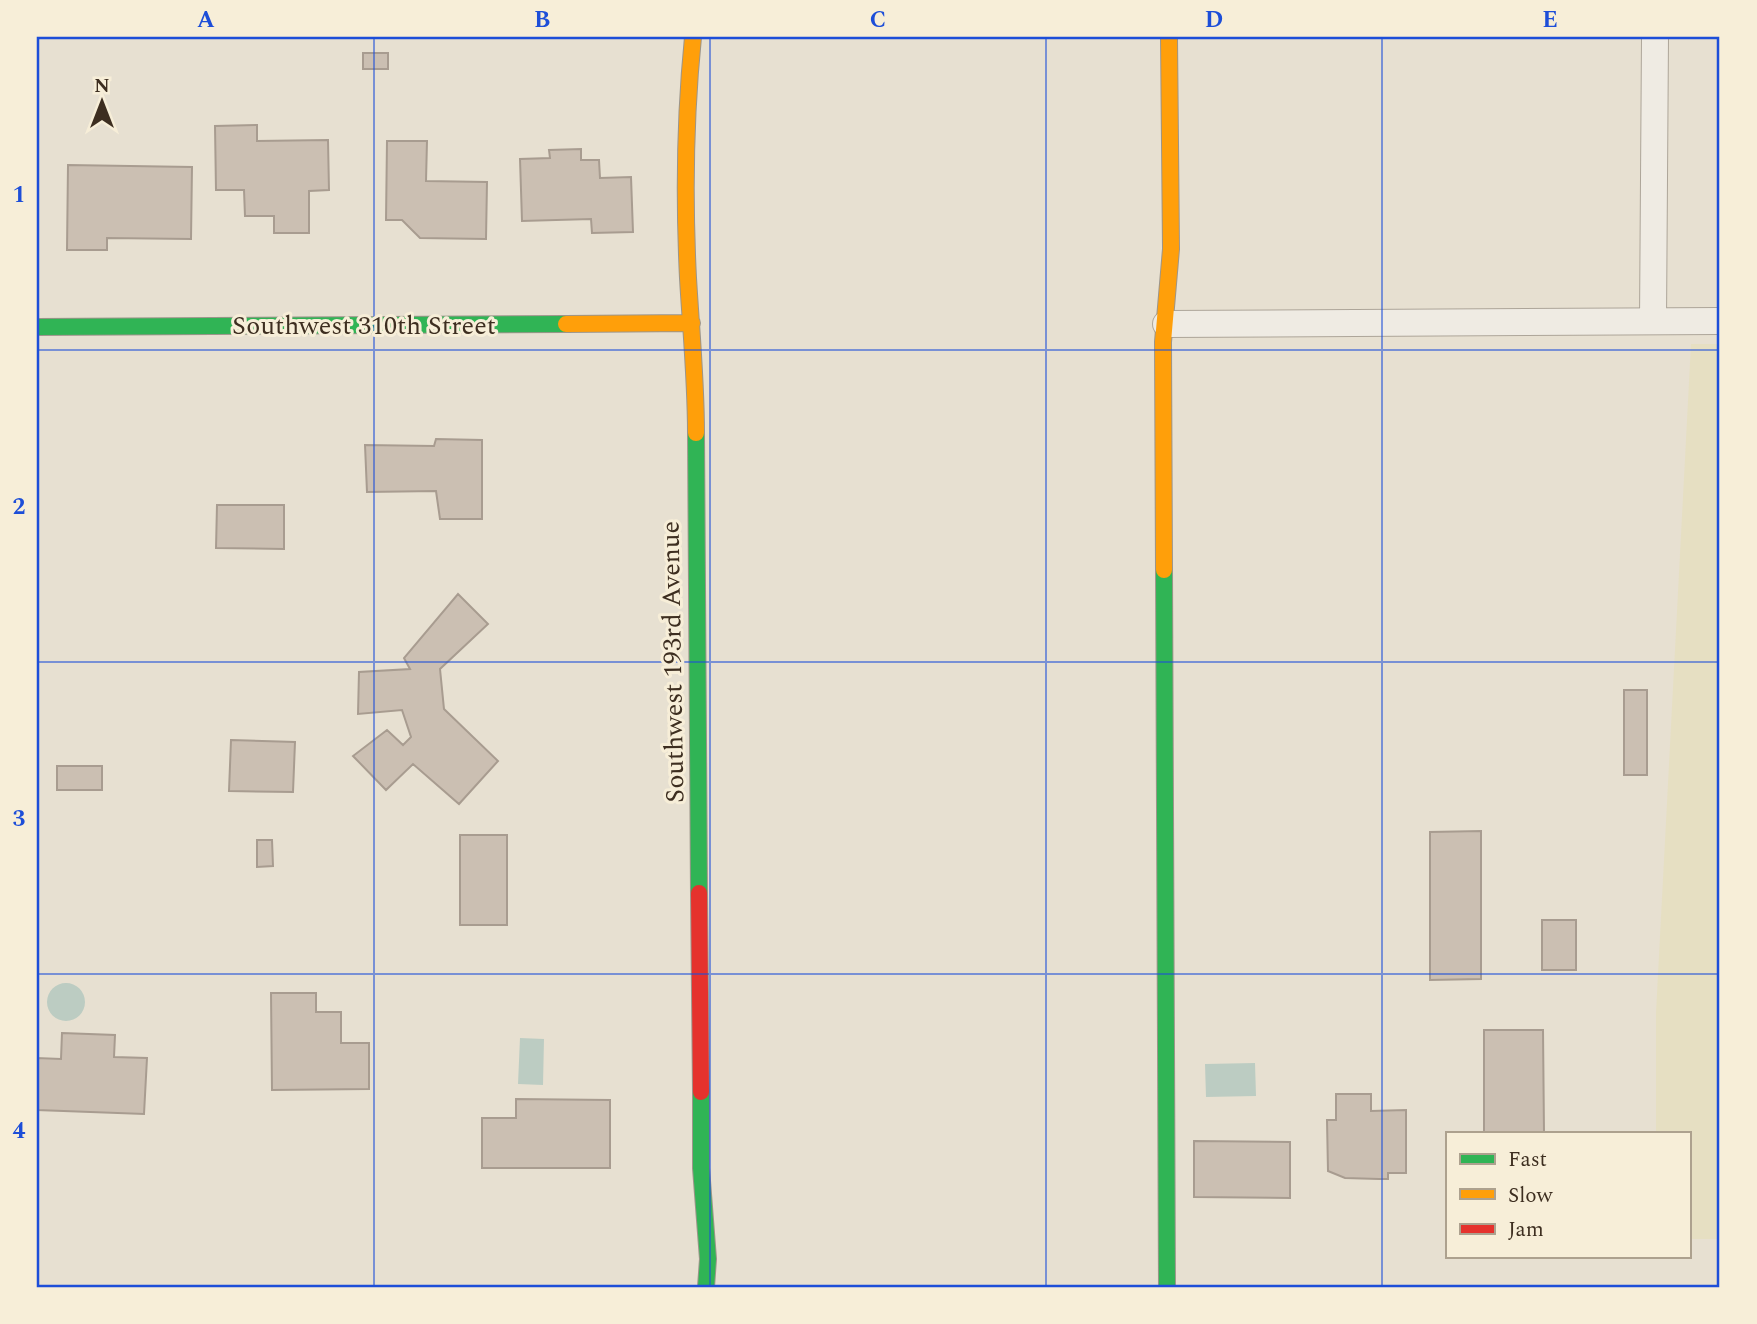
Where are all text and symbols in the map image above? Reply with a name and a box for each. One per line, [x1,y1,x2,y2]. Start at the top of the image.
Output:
text: A [197,3,215,38]
text: B [534,3,550,38]
text: C [870,3,886,38]
text: D [1205,3,1223,38]
text: E [1542,3,1558,38]
north arrow [66,66,136,136]
text: N [94,72,110,101]
text: 1 [13,178,25,213]
street label: Southwest 310th Street [232,306,496,346]
text: 2 [13,490,26,525]
street label: Southwest 193rd Avenue [651,521,695,803]
text: 3 [13,802,26,837]
text: 4 [13,1114,26,1149]
legend [1446,1132,1690,1258]
text: Fast [1508,1144,1547,1176]
text: Slow [1508,1180,1554,1212]
text: Jam [1508,1214,1544,1246]

